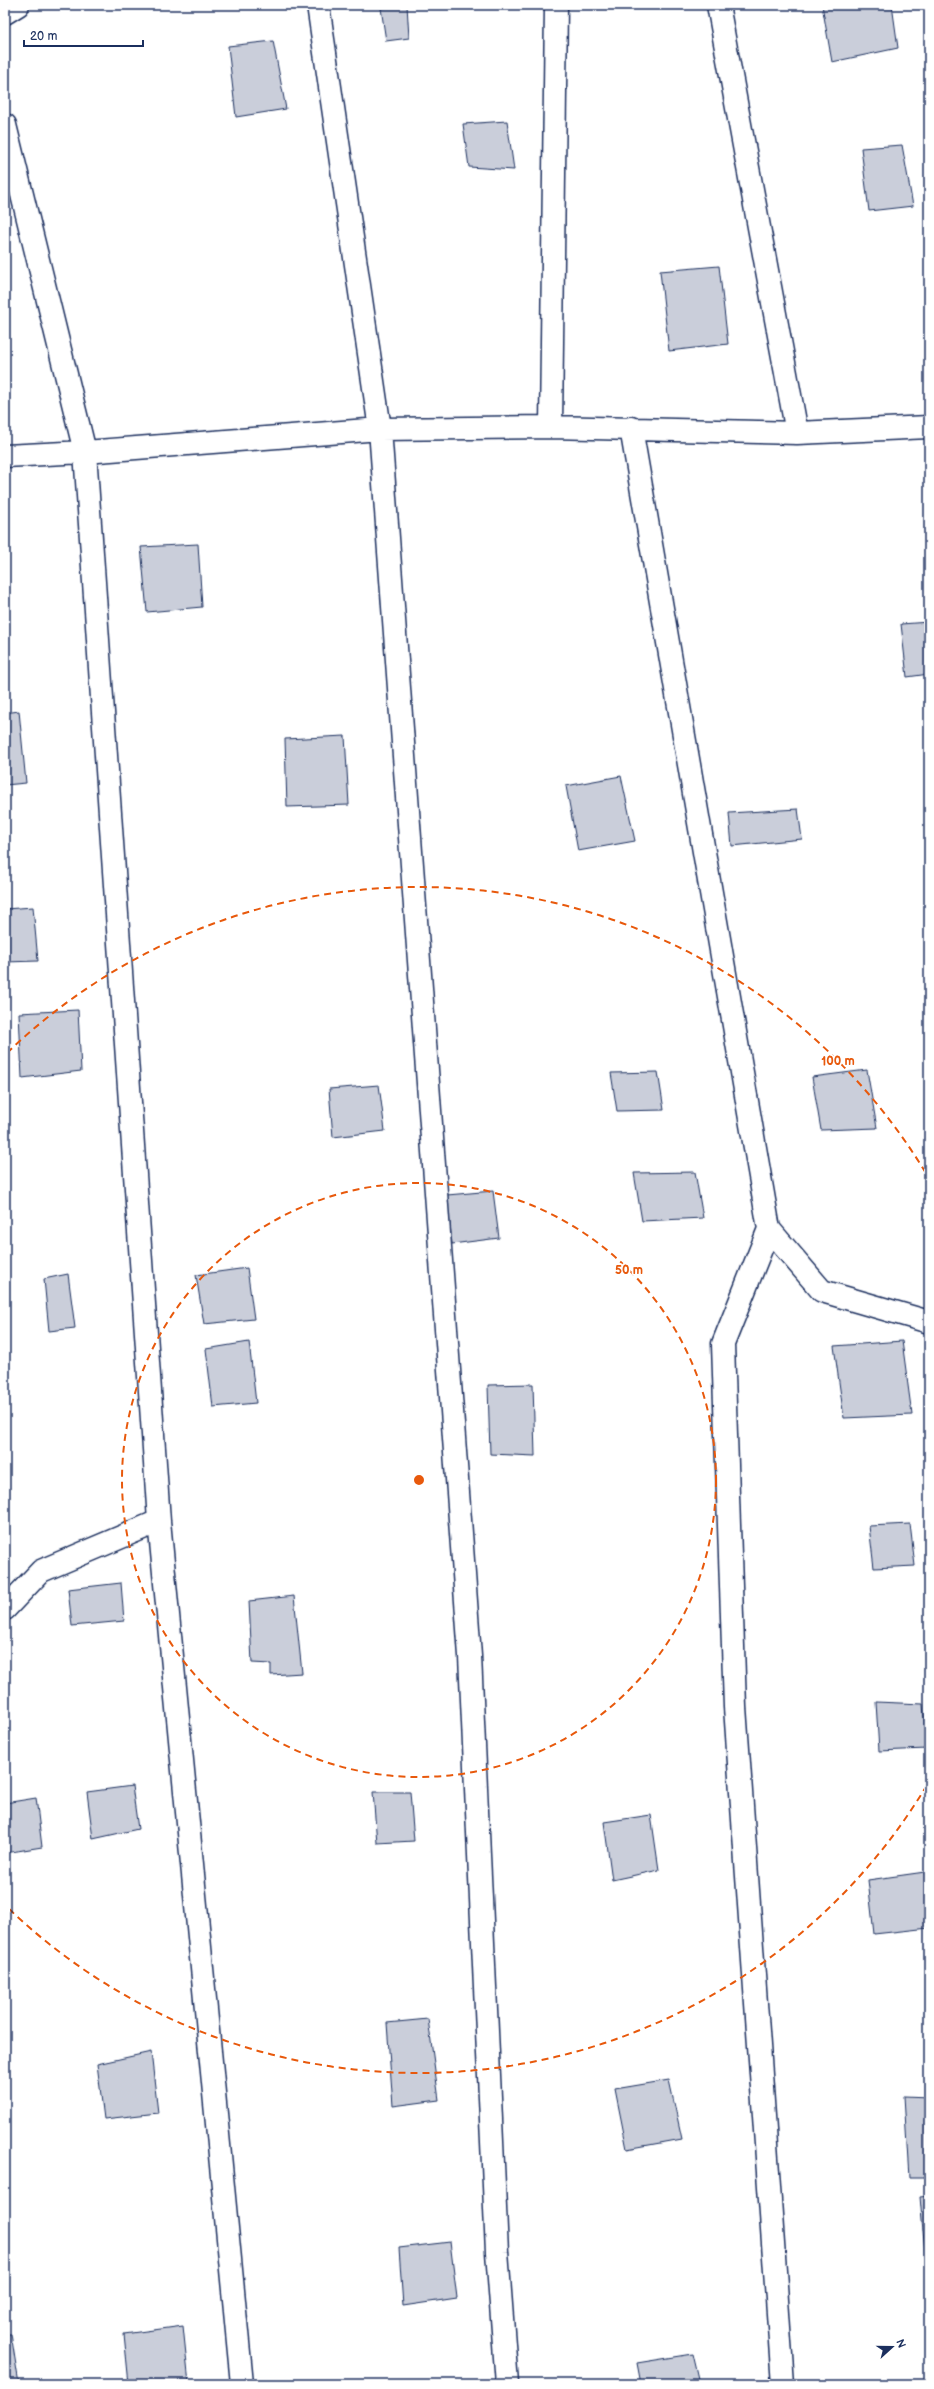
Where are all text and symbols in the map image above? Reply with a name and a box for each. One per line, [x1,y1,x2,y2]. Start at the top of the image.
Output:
scale bar [24,22,143,48]
text: 20 m [30,29,57,44]
text: 100 m [821,1054,855,1069]
text: 50 m [615,1263,643,1278]
centre of rings [412,1473,426,1487]
north arrow [872,2327,912,2367]
text: N [893,2337,908,2350]

